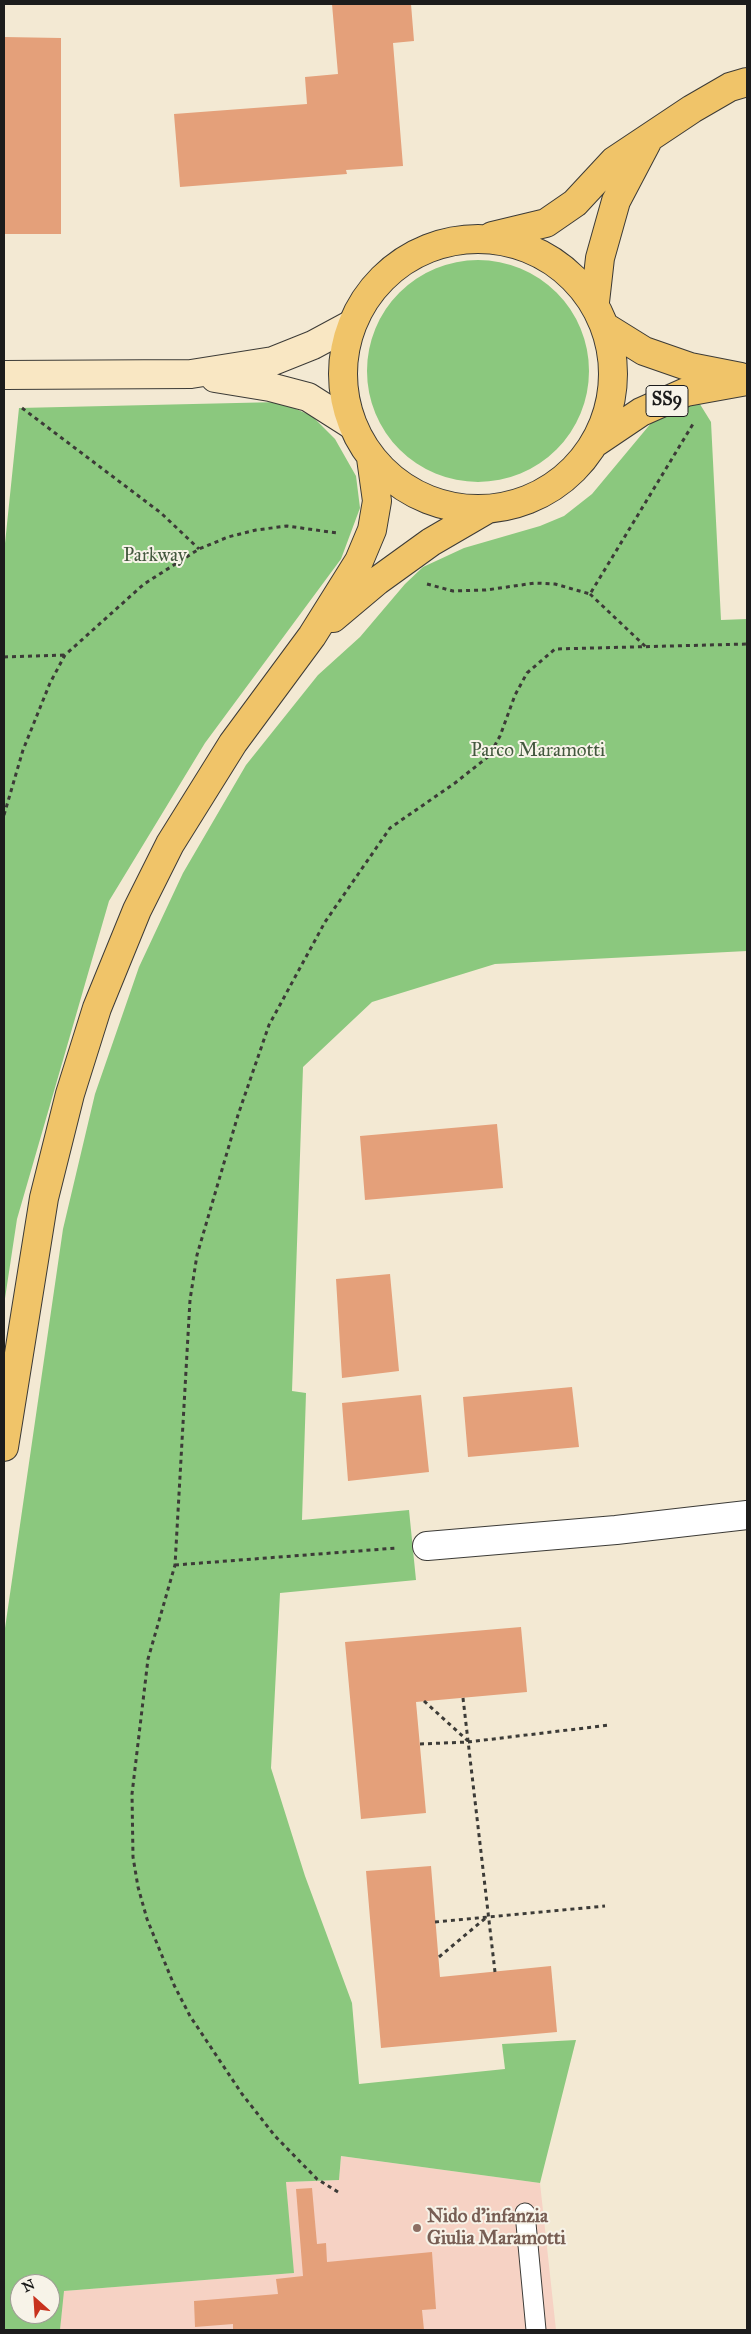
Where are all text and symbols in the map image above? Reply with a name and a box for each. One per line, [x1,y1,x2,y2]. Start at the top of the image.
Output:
road number: SS9 [646,386,688,416]
park label: Parkway [123,545,187,567]
park label: Parco Maramotti [471,740,605,762]
place label: Nido d'infanzia Giulia Maramotti [427,2206,566,2250]
marker: Nido d'infanzia Giulia Maramotti [411,2222,423,2234]
north arrow [10,2274,60,2324]
text: N [20,2276,38,2296]

